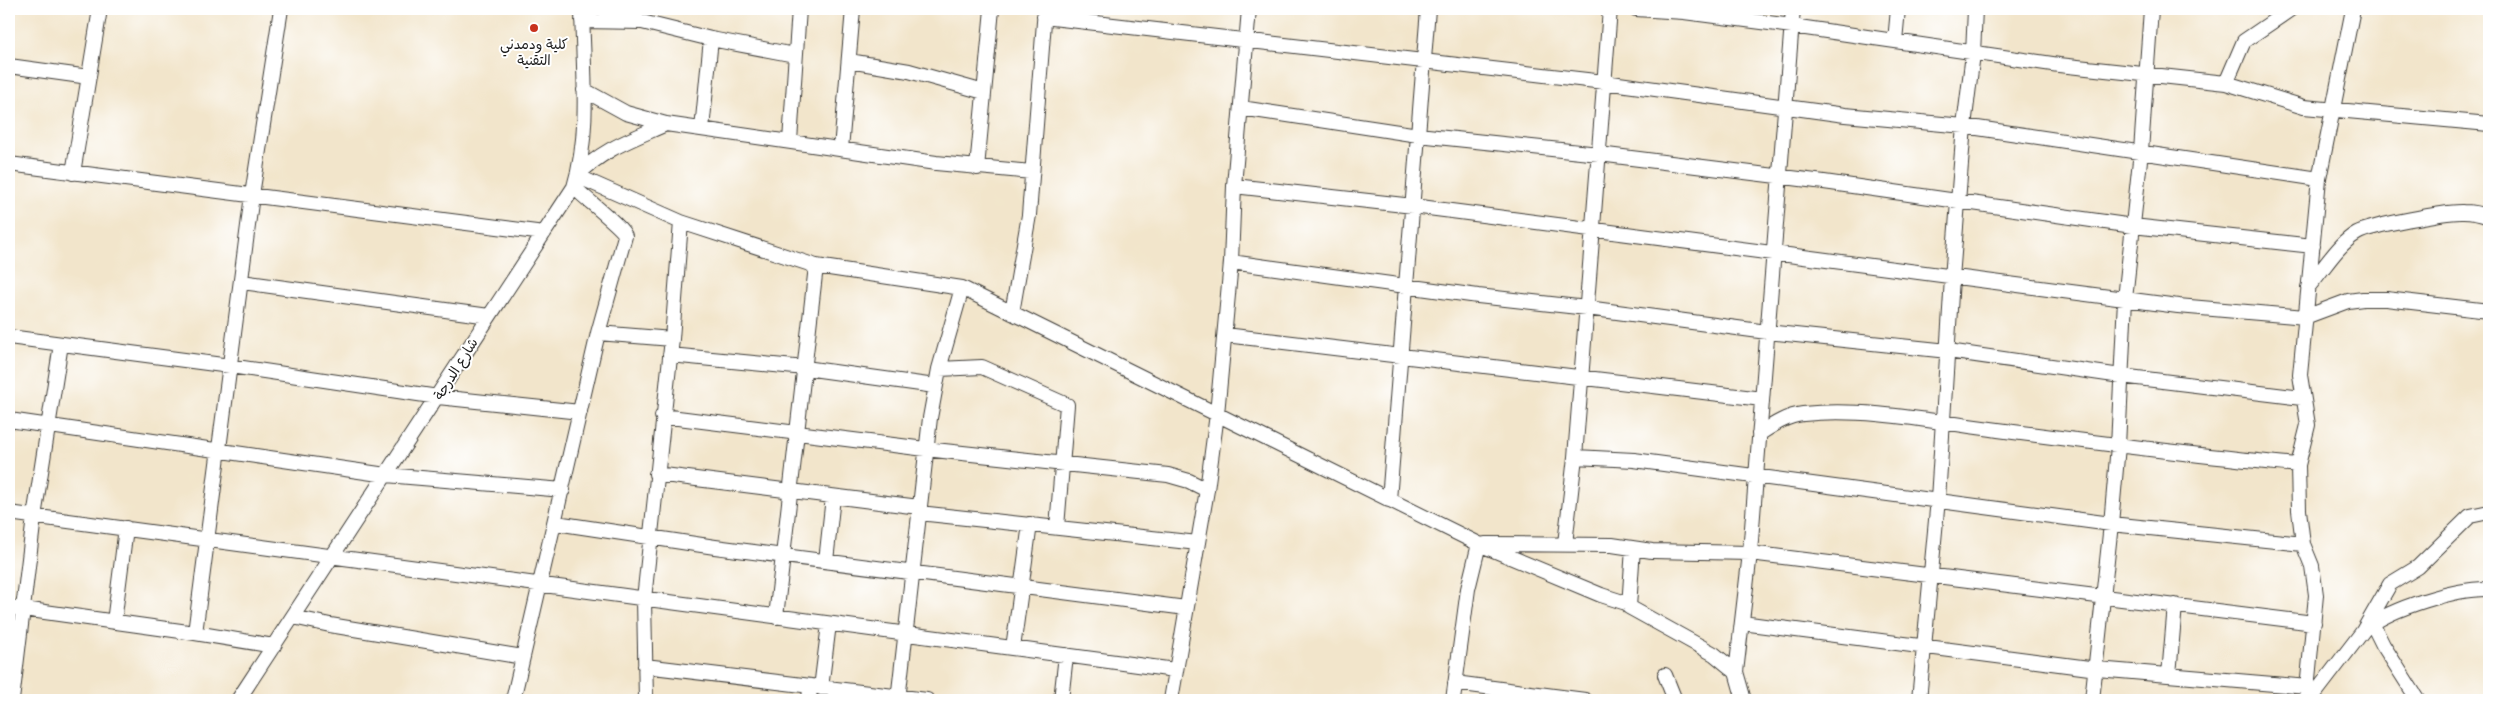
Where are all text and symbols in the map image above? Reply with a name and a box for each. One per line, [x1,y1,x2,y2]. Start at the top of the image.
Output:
marker: كلية ودمدني التقنية [528,22,540,34]
place label: كلية ودمدني التقنية [500,32,568,73]
street label: شارع الدرجة [427,333,485,405]

